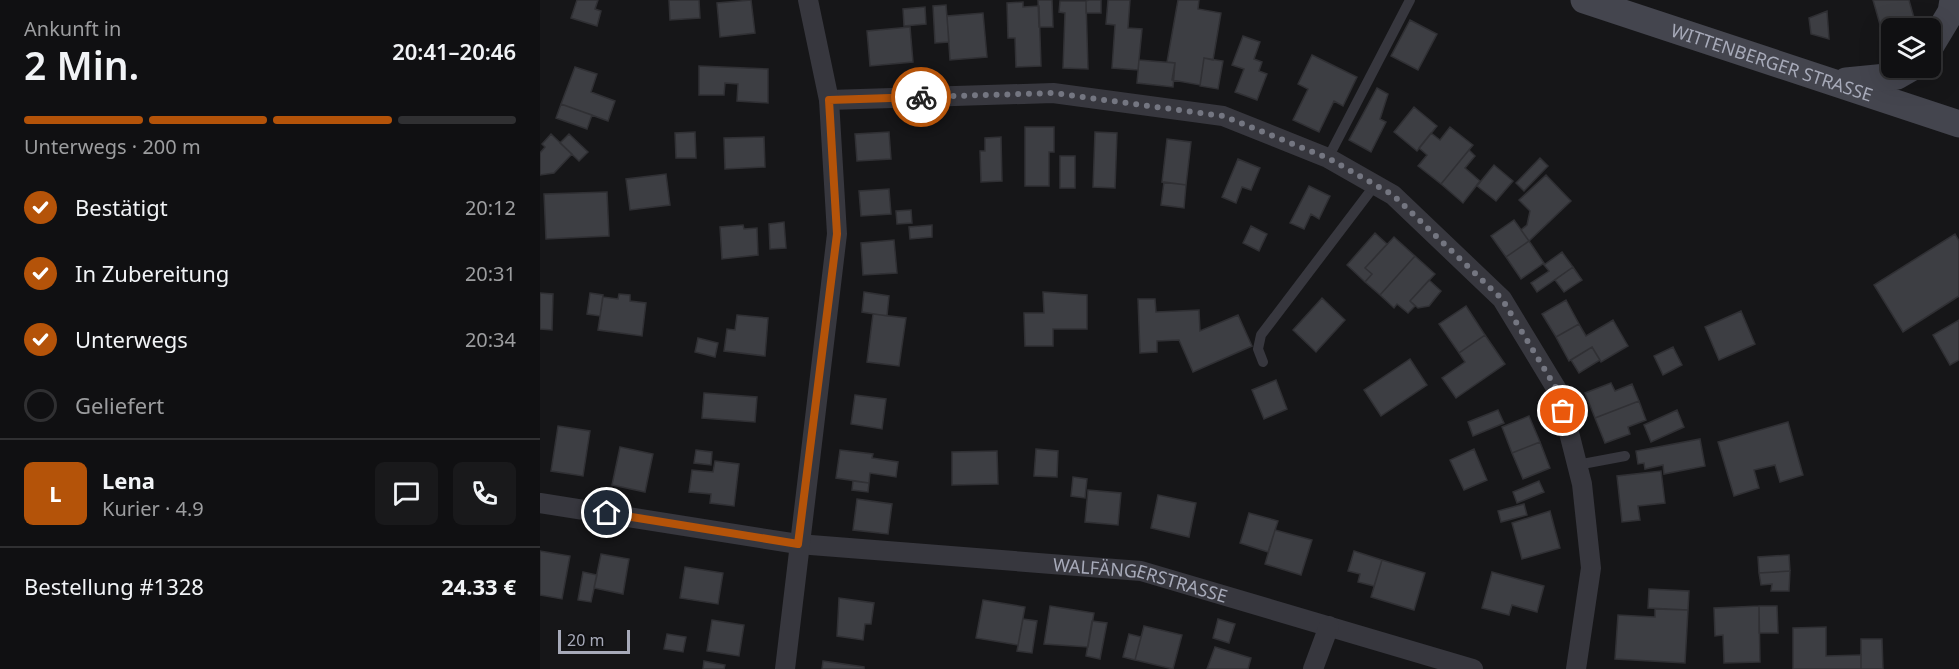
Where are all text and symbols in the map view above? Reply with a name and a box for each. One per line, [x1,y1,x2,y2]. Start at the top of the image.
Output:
text: Ankunft in [24,15,121,42]
street label: WITTENBERGER STRASSE [1668,18,1876,107]
map controls [1881,18,1941,78]
button: layers [1881,18,1941,78]
text: 20:41–20:46 [392,36,516,66]
text: 2 Min. [24,38,139,91]
courier [891,67,951,127]
icon: bike [905,81,938,114]
text: Unterwegs · 200 m [24,133,201,160]
icon: check [24,191,57,224]
text: Bestätigt [75,192,168,222]
text: 20:12 [465,194,516,221]
icon: check [24,257,57,290]
text: In Zubereitung [75,258,229,288]
text: 20:31 [465,260,516,287]
icon: check [24,323,57,356]
text: Unterwegs [75,324,188,354]
text: 20:34 [465,326,516,353]
pin [1537,385,1588,436]
text: Geliefert [75,390,164,420]
icon: bag [1546,394,1579,427]
button: chat [375,462,438,525]
button: phone [453,462,516,525]
text: Lena [102,465,155,495]
text: L [49,478,62,508]
pin [581,487,632,538]
text: Kurier · 4.9 [102,495,204,522]
icon: home [590,496,623,529]
street label: WALFÄNGERSTRASSE [1052,552,1230,608]
text: Bestellung #1328 [24,571,204,601]
text: 24.33 € [441,571,516,601]
scale bar [558,627,630,654]
text: 20 m [567,629,604,651]

